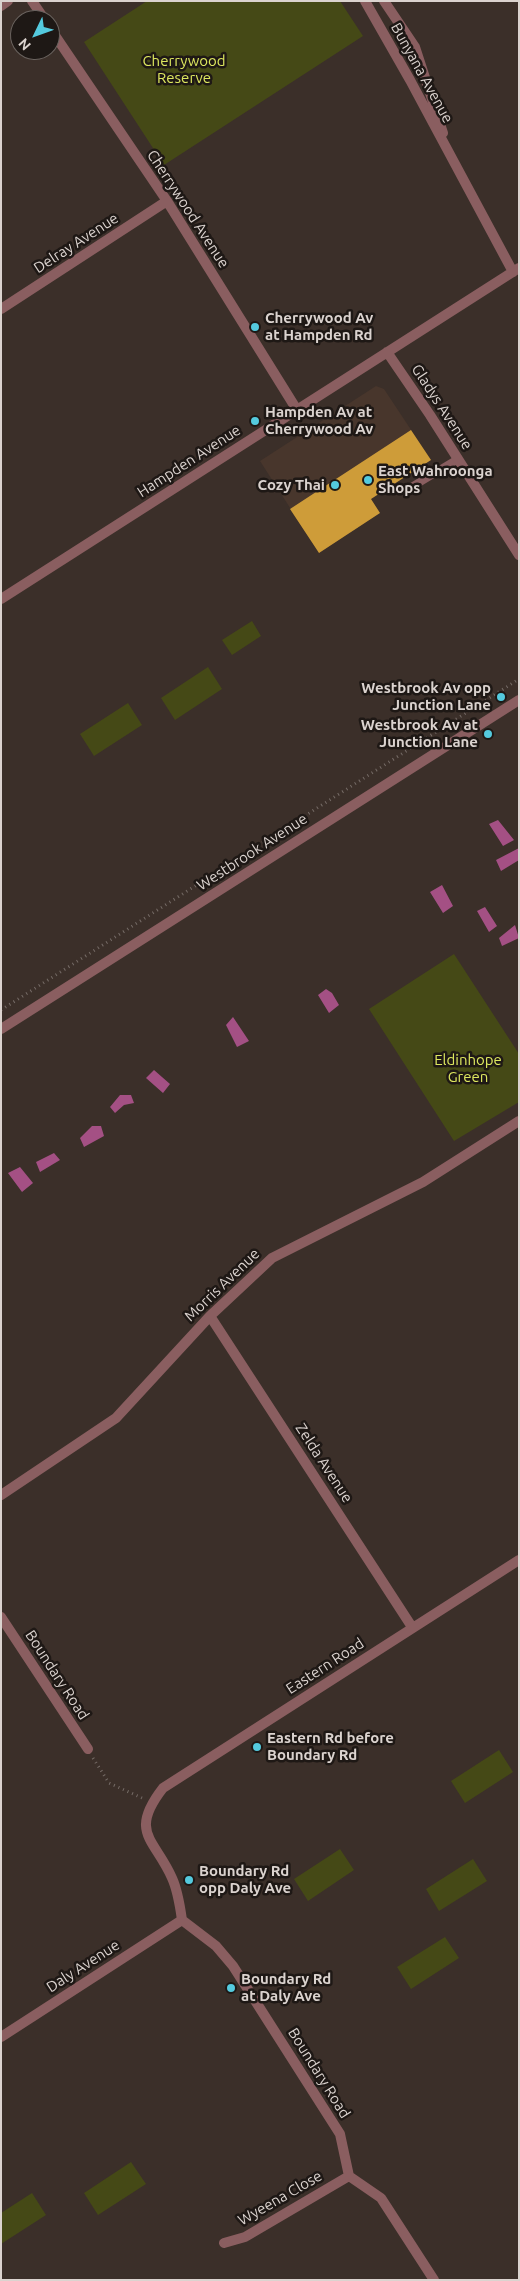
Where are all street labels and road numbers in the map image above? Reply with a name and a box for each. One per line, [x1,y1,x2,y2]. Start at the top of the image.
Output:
street label: Bunyana Avenue [387,20,457,126]
street label: Cherrywood Avenue [143,147,233,271]
street label: Delray Avenue [30,209,122,277]
street label: Gladys Avenue [408,361,476,453]
street label: Hampden Avenue [134,421,244,501]
street label: Westbrook Avenue [193,810,311,894]
street label: Morris Avenue [181,1245,263,1325]
street label: Zelda Avenue [292,1420,356,1506]
street label: Boundary Road [21,1627,93,1723]
street label: Eastern Road [283,1634,367,1698]
street label: Daly Avenue [43,1936,123,1996]
street label: Boundary Road [284,2024,354,2122]
street label: Wyeena Close [235,2167,325,2229]

